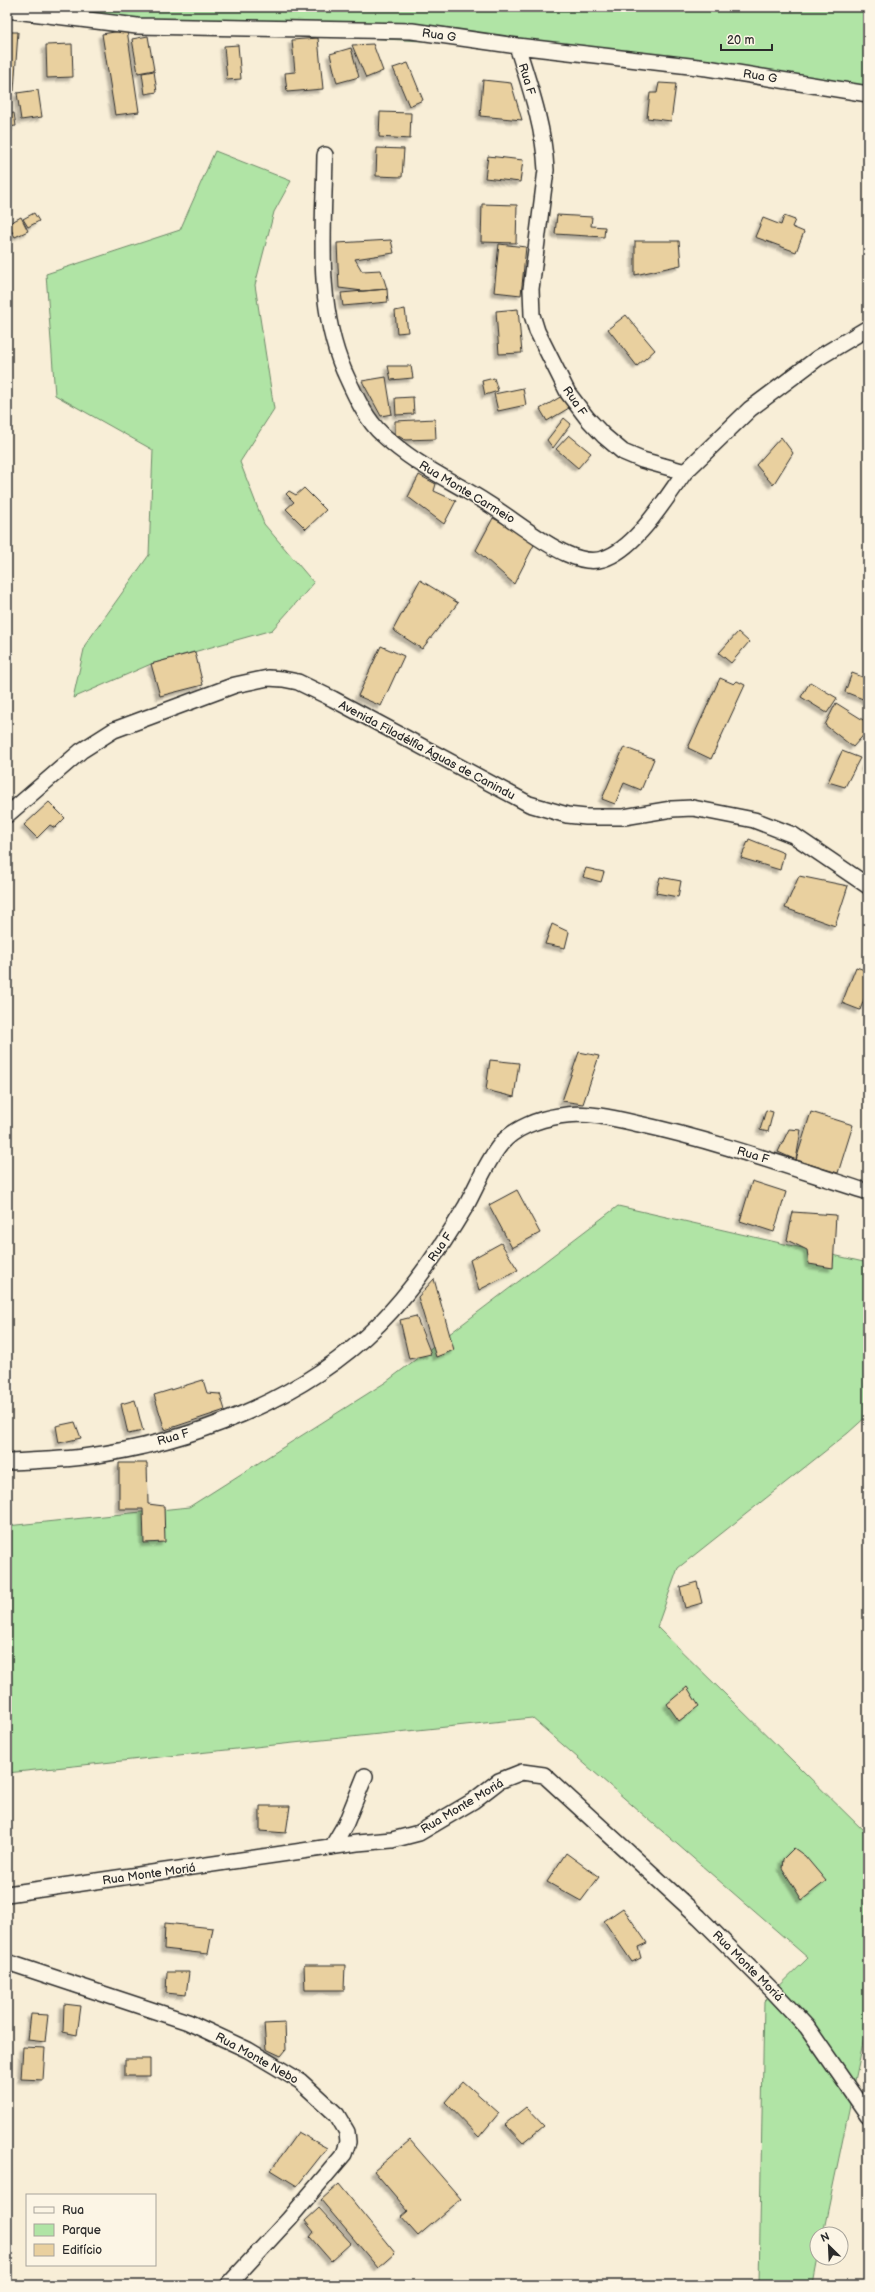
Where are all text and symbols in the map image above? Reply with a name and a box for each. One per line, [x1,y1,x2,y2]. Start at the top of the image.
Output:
street label: Rua G [421,26,457,45]
scale bar [721,26,772,52]
text: 20 m [727,33,754,48]
street label: Rua F [515,61,539,98]
street label: Rua G [742,66,778,87]
street label: Rua F [559,384,590,420]
street label: Rua Monte Carmeio [416,458,518,527]
street label: Avenida Filadélfia Águas de Canindu [336,696,518,803]
street label: Rua F [735,1144,771,1168]
street label: Rua F [425,1229,456,1265]
street label: Rua F [155,1426,192,1449]
street label: Rua Monte Moriá [418,1776,507,1837]
street label: Rua Monte Moriá [101,1861,197,1888]
street label: Rua Monte Moriá [709,1928,786,2005]
street label: Rua Monte Nebo [213,2029,301,2088]
legend [26,2194,156,2266]
text: Rua [62,2203,84,2218]
text: Parque [62,2223,101,2238]
north arrow [809,2226,849,2266]
text: N [819,2230,832,2245]
text: Edifício [62,2243,102,2258]

